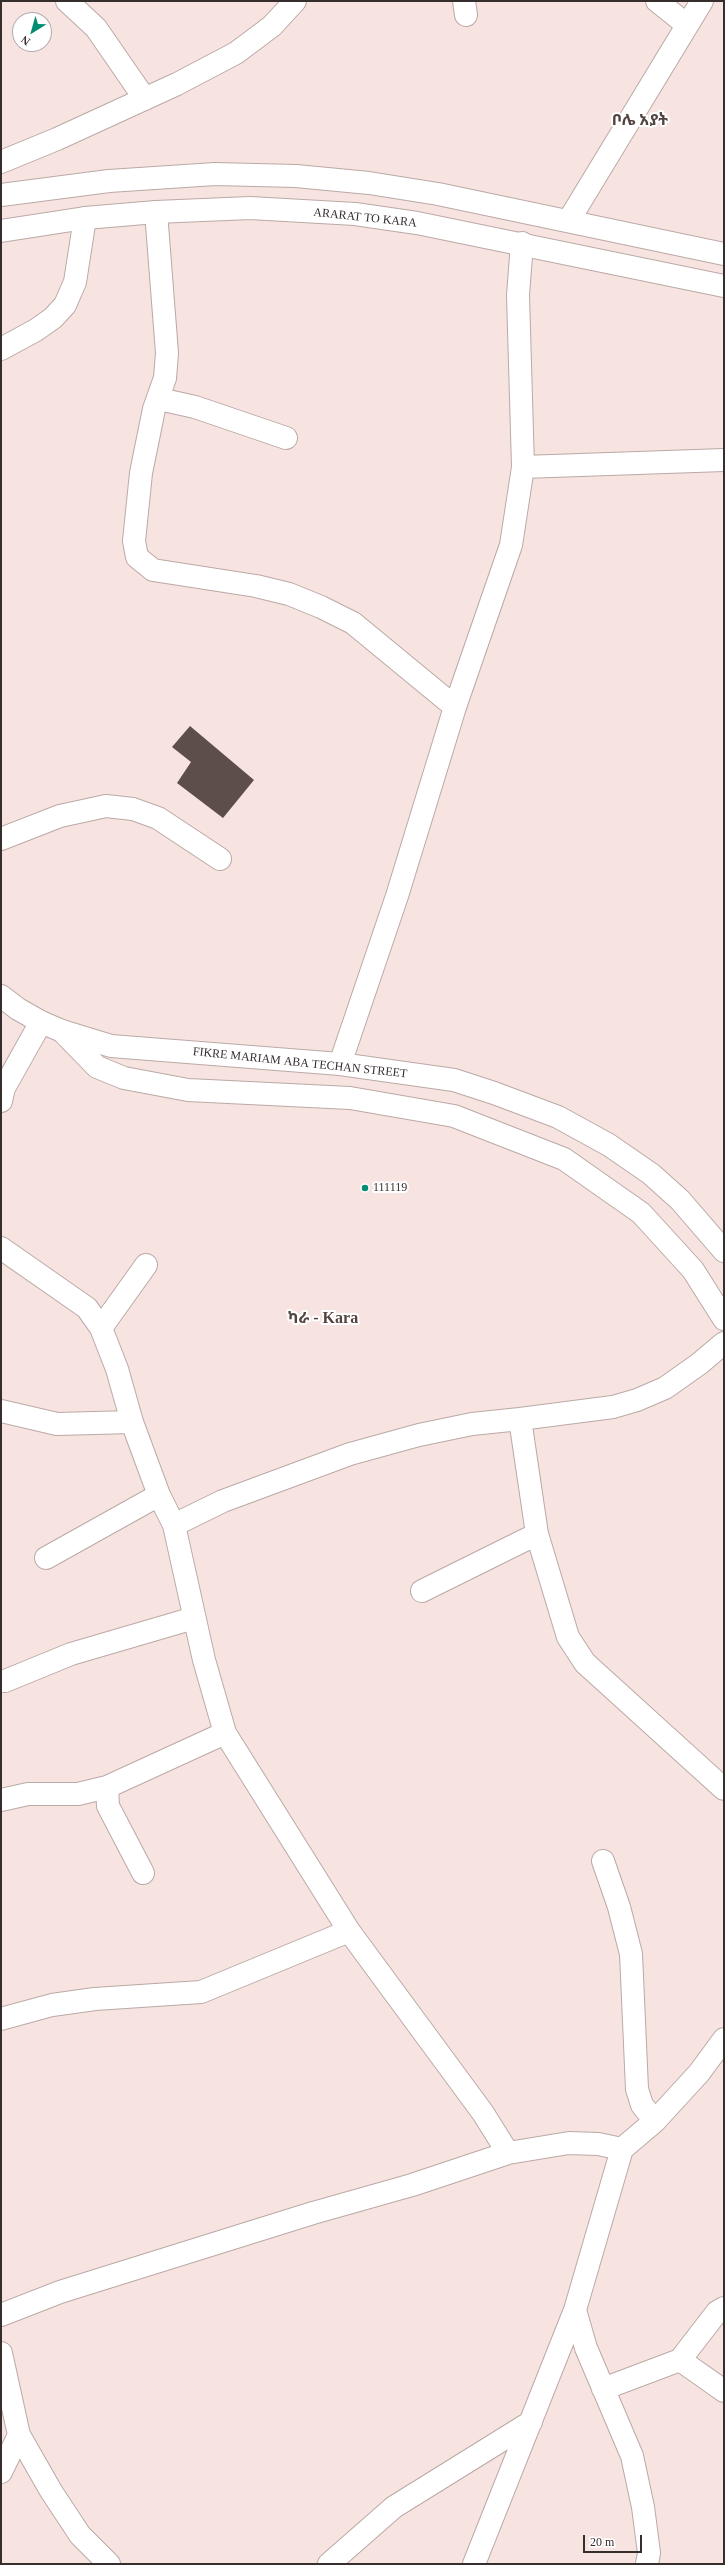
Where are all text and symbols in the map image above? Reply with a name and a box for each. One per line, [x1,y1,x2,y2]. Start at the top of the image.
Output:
north arrow [12,12,52,52]
text: N [19,34,32,48]
district label: ቦሌ አያት [612,111,668,131]
street label: ARARAT TO KARA [313,205,417,231]
street label: FIKRE MARIAM ABA TECHAN STREET [192,1045,408,1081]
place label: 111119 [373,1181,407,1195]
marker: 111119 [360,1183,370,1193]
district label: ካራ - Kara [288,1309,358,1329]
scale bar [585,2527,644,2553]
text: 20 m [590,2535,614,2549]

